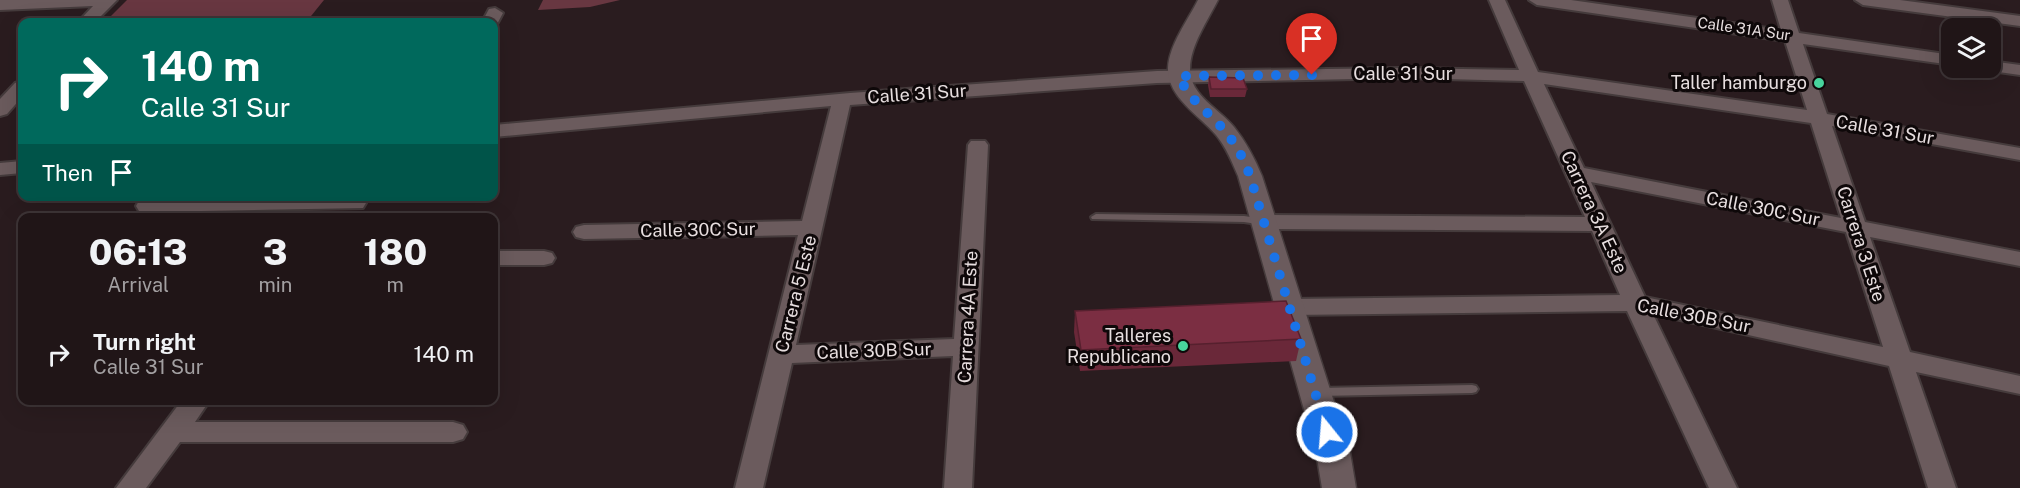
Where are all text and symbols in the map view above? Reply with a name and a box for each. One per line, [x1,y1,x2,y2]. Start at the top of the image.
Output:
pin [1286,13,1337,75]
street label: Calle 31A Sur [1697,14,1792,43]
map controls [1941,18,2001,78]
button: layers [1941,18,2001,78]
icon: arrive [1295,22,1328,55]
text: 140 m [141,41,261,90]
icon: right [42,42,120,120]
street label: Calle 31 Sur [1353,63,1453,84]
place label: Taller hamburgo [1671,72,1807,93]
marker: Taller hamburgo [1812,76,1826,90]
street label: Calle 31 Sur [867,80,967,107]
text: Calle 31 Sur [141,91,290,123]
street label: Calle 31 Sur [1834,111,1936,148]
street label: Carrera 3A Este [1557,147,1632,276]
icon: arrive [105,156,138,189]
text: Then [42,160,93,186]
street label: Carrera 3 Este [1833,184,1890,304]
street label: Calle 30C Sur [1704,187,1822,230]
street label: Calle 30C Sur [640,218,756,241]
text: 06:13 [89,231,188,273]
text: 3 [263,231,288,273]
text: 180 [363,231,427,273]
street label: Carrera 5 Este [771,233,820,355]
street label: Carrera 4A Este [954,250,981,384]
text: Arrival [107,273,169,297]
text: min [258,273,292,297]
text: m [386,273,404,297]
street label: Calle 30B Sur [1636,294,1753,337]
place label: Talleres Republicano [1067,325,1171,367]
text: Turn right [93,329,196,355]
icon: right [42,338,75,371]
street label: Calle 30B Sur [816,338,932,363]
marker: Talleres Republicano [1176,339,1190,353]
text: 140 m [413,341,474,367]
text: Calle 31 Sur [93,355,204,379]
position arrow [1295,400,1359,464]

